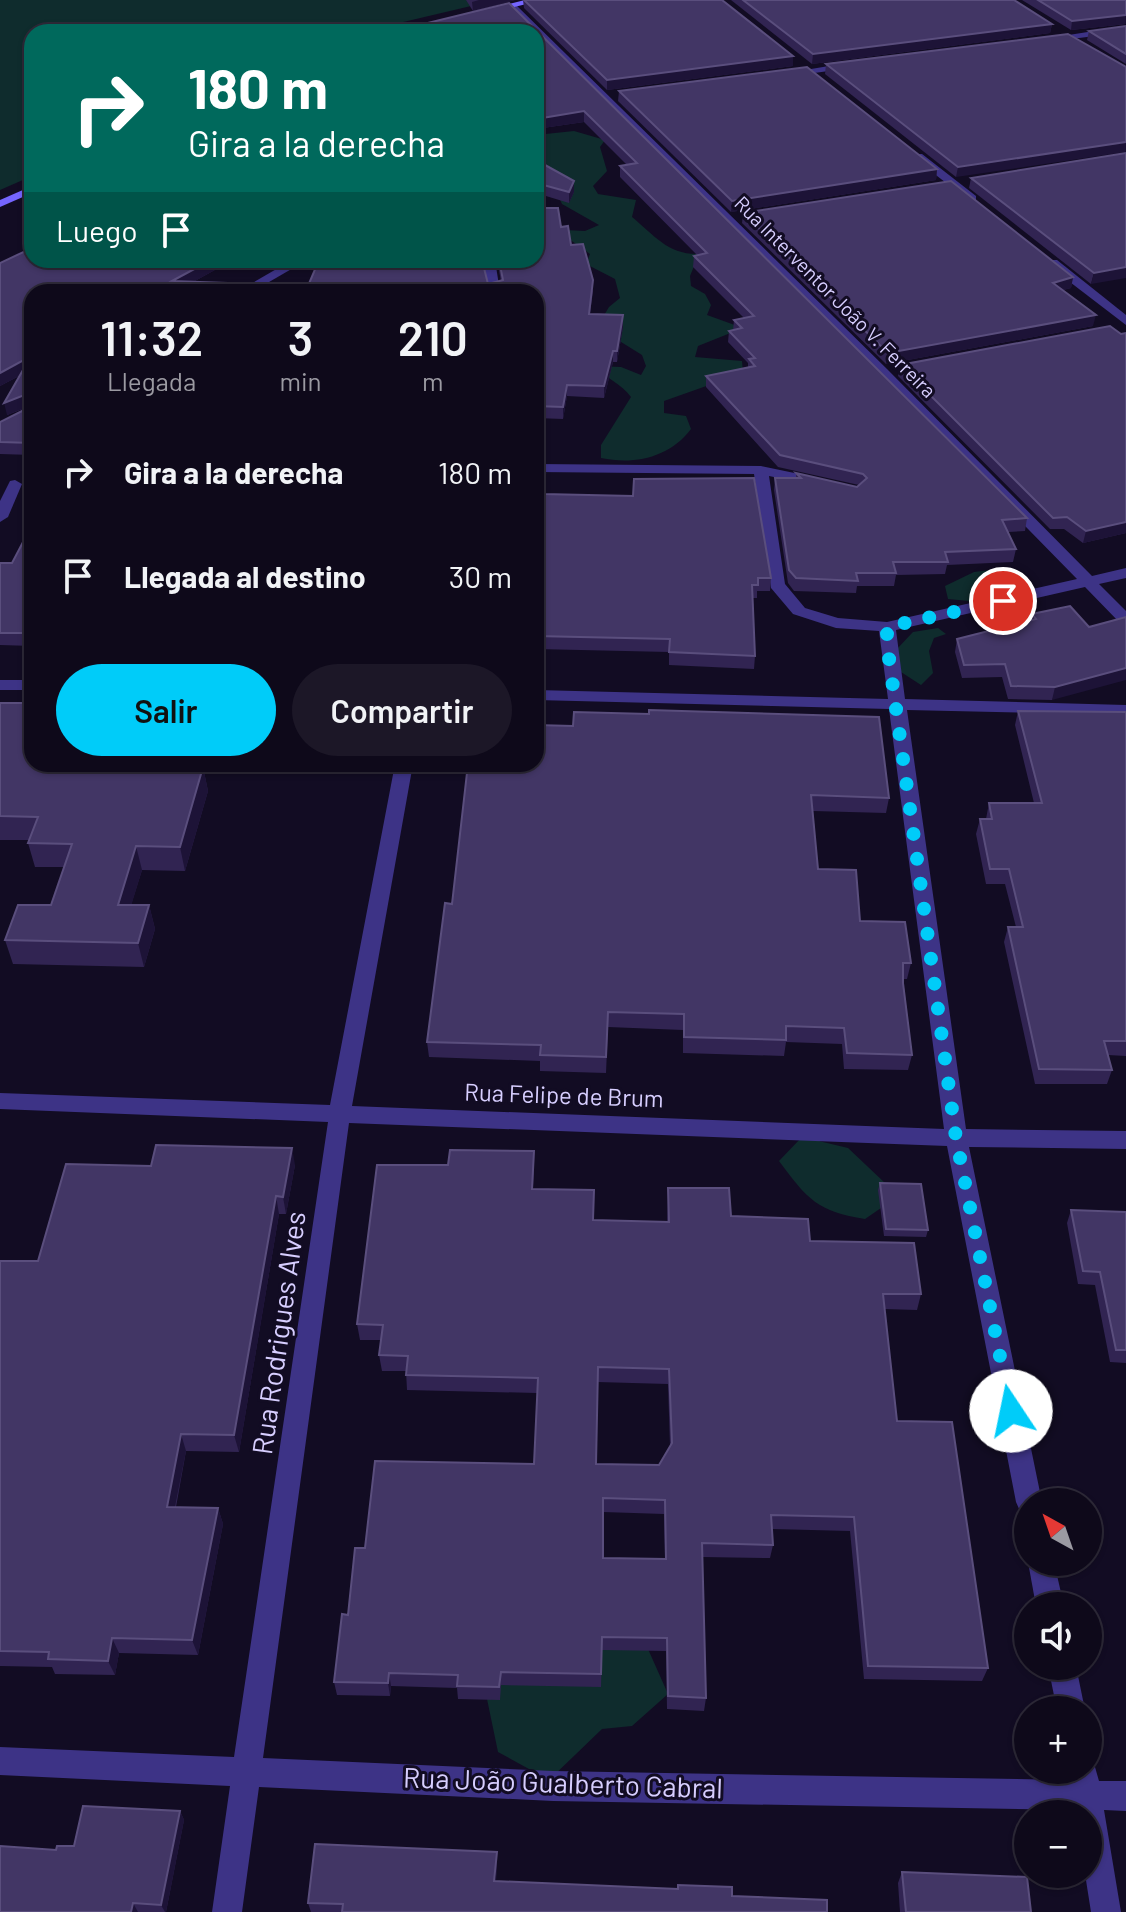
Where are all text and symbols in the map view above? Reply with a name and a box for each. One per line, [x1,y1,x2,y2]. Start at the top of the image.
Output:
text: 180 m [188,53,328,120]
icon: right [56,56,160,160]
text: Gira a la derecha [188,121,445,164]
street label: Rua Interventor João V. Ferreira [730,191,941,402]
icon: arrive [154,208,198,252]
text: Luego [56,212,138,248]
text: 11:32 [100,308,203,366]
text: 3 [288,308,313,366]
text: 210 [398,308,468,366]
text: Llegada [107,365,196,396]
text: min [279,365,322,396]
text: m [422,365,444,396]
icon: right [56,450,100,494]
text: Gira a la derecha [124,454,343,490]
text: 180 m [438,454,512,490]
icon: arrive [56,554,100,598]
text: Llegada al destino [124,558,366,594]
text: 30 m [449,558,512,594]
pin [969,567,1037,635]
icon: arrive [981,579,1025,623]
button: Salir [56,664,276,756]
button: Compartir [292,664,512,756]
street label: Rua Felipe de Brum [464,1077,664,1112]
street label: Rua Rodrigues Alves [244,1209,312,1457]
position arrow [969,1369,1053,1453]
north arrow [1014,1488,1102,1576]
map controls [1014,1488,1102,1888]
button: sound [1014,1592,1102,1680]
button: + [1014,1696,1102,1784]
street label: Rua João Gualberto Cabral [403,1759,723,1805]
button: − [1014,1800,1102,1888]

